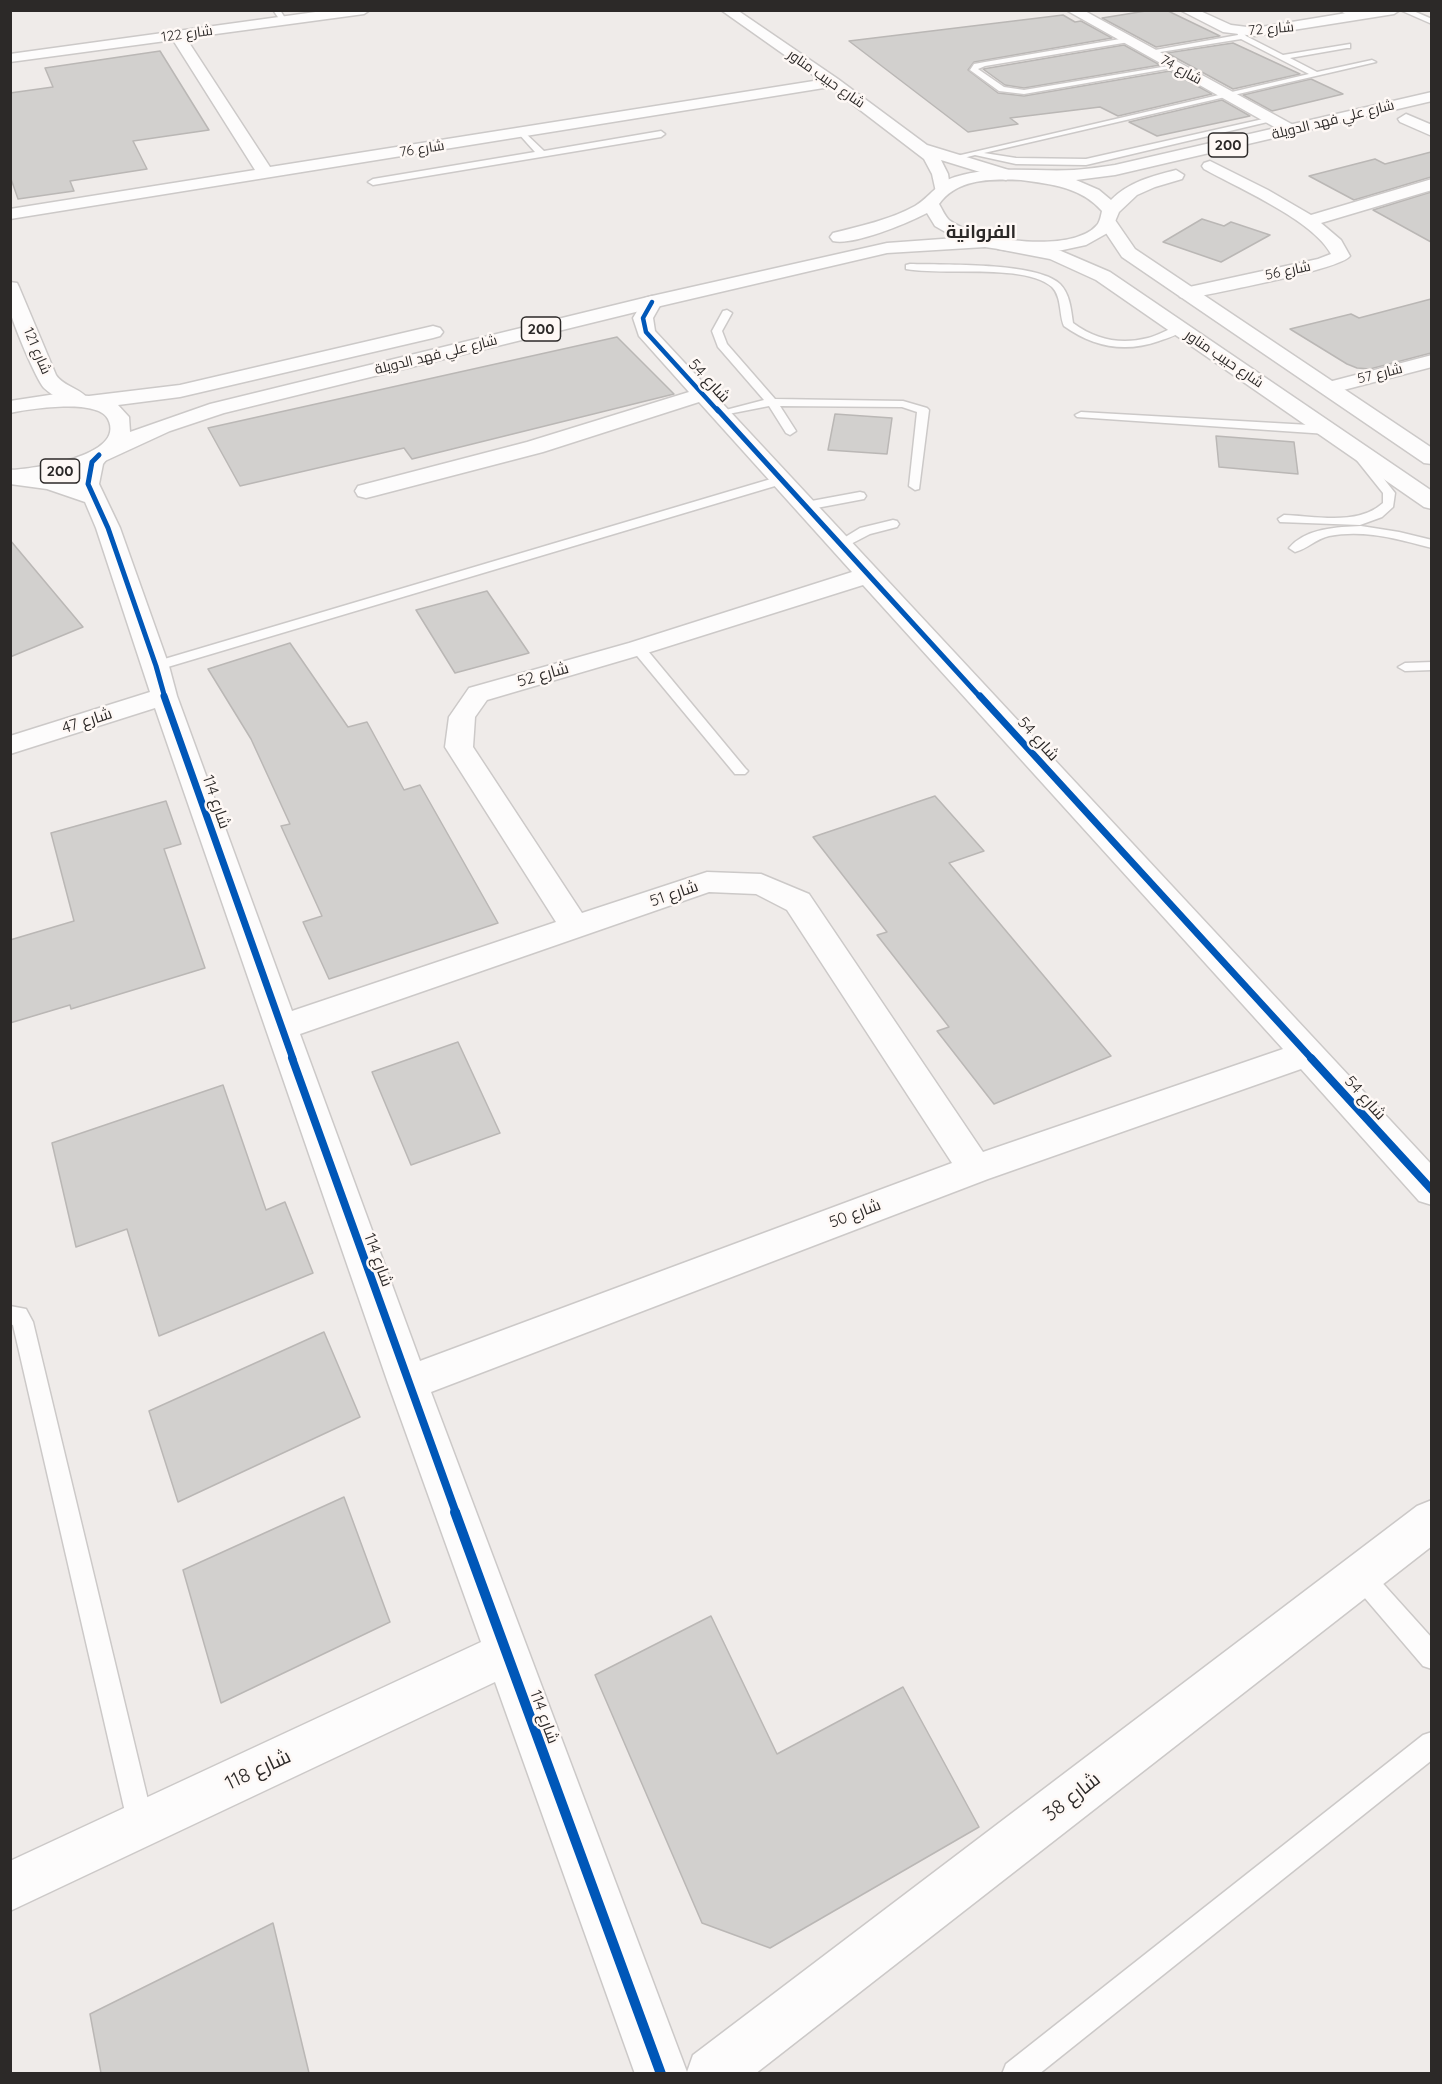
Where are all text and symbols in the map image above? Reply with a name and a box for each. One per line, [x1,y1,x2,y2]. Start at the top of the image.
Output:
street label: شارع 72 [1247,19,1295,39]
street label: شارع 122 [160,22,214,46]
street label: شارع حبيب مناور [784,46,868,112]
street label: شارع 74 [1157,52,1205,88]
street label: شارع علي فهد الدويلة [1270,97,1396,143]
road number: 200 [1208,133,1248,157]
street label: شارع 76 [398,137,446,161]
district label: الفروانية [946,222,1016,244]
street label: شارع 56 [1264,258,1312,284]
road number: 200 [522,317,560,341]
street label: شارع 121 [20,325,54,377]
street label: شارع حبيب مناور [1182,327,1266,391]
street label: شارع علي فهد الدويلة [373,332,499,378]
street label: شارع 54 [684,355,734,407]
street label: شارع 57 [1356,360,1404,388]
road number: 200 [40,459,80,483]
street label: شارع 52 [515,658,571,692]
street label: شارع 47 [60,704,114,738]
street label: شارع 54 [1013,713,1063,765]
street label: شارع 114 [198,773,234,831]
street label: شارع 51 [647,877,701,911]
street label: شارع 54 [1340,1072,1390,1124]
street label: شارع 50 [827,1195,883,1233]
street label: شارع 114 [360,1231,396,1289]
street label: شارع 114 [526,1688,562,1746]
street label: شارع 118 [221,1744,295,1796]
street label: شارع 38 [1039,1767,1105,1827]

